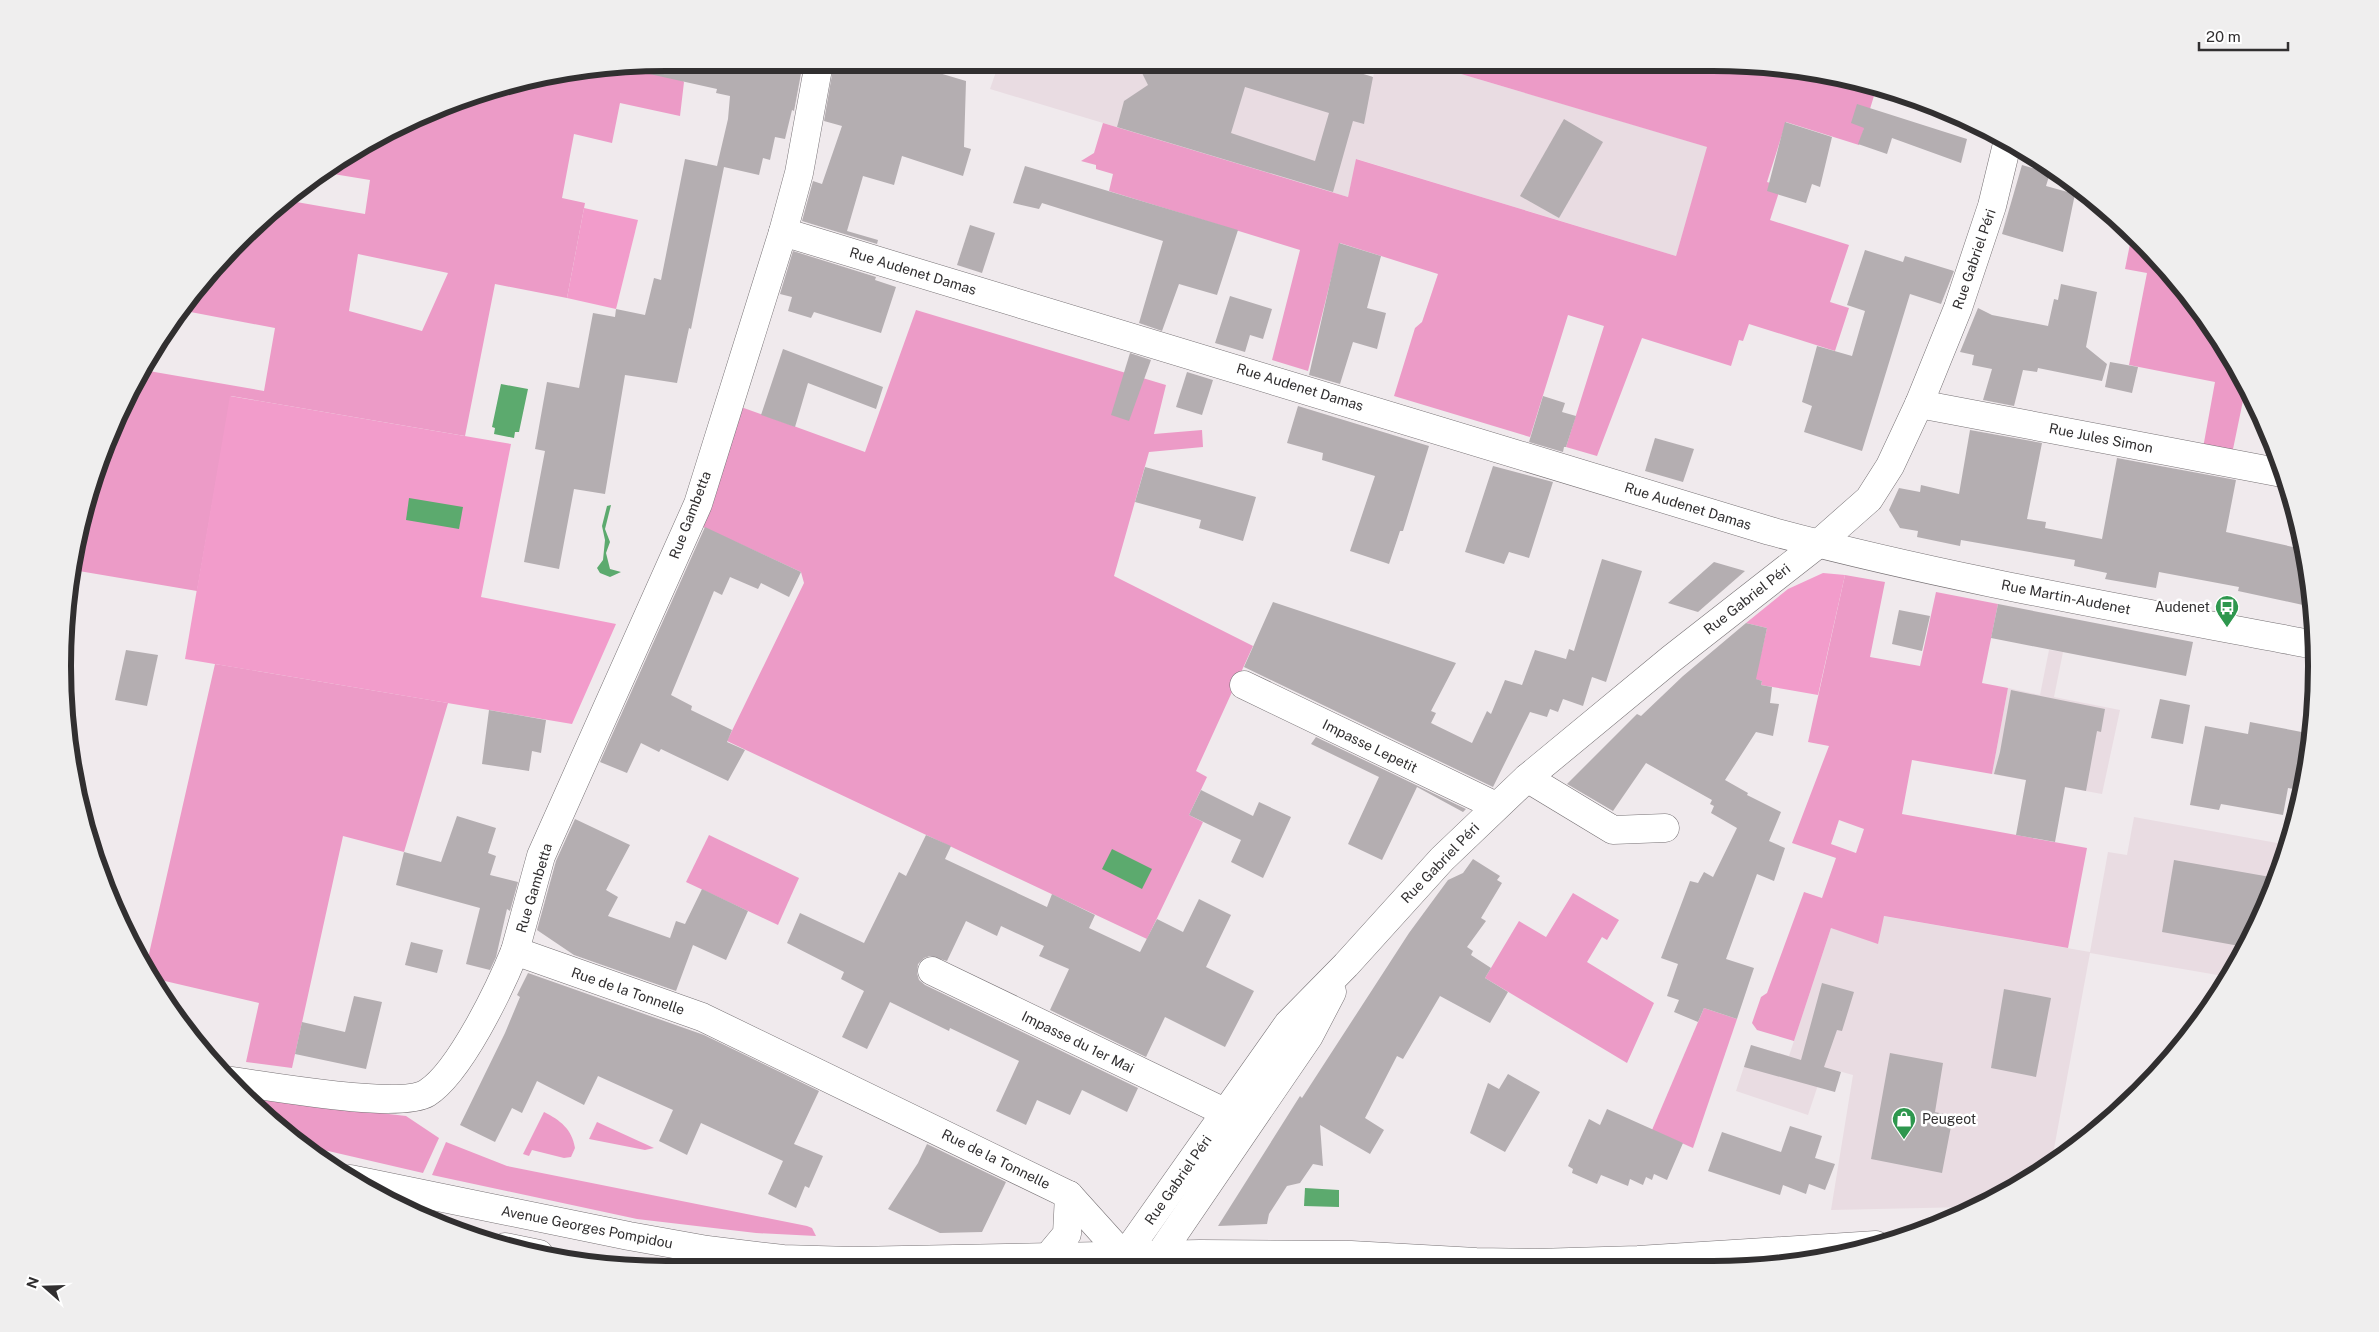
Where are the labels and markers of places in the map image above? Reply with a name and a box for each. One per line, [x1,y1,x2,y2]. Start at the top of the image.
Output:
bus stop icon: Audenet [2214,594,2240,628]
place label: Audenet [2155,599,2210,615]
shop icon: Peugeot [1891,1106,1917,1140]
place label: Peugeot [1922,1111,1976,1127]

